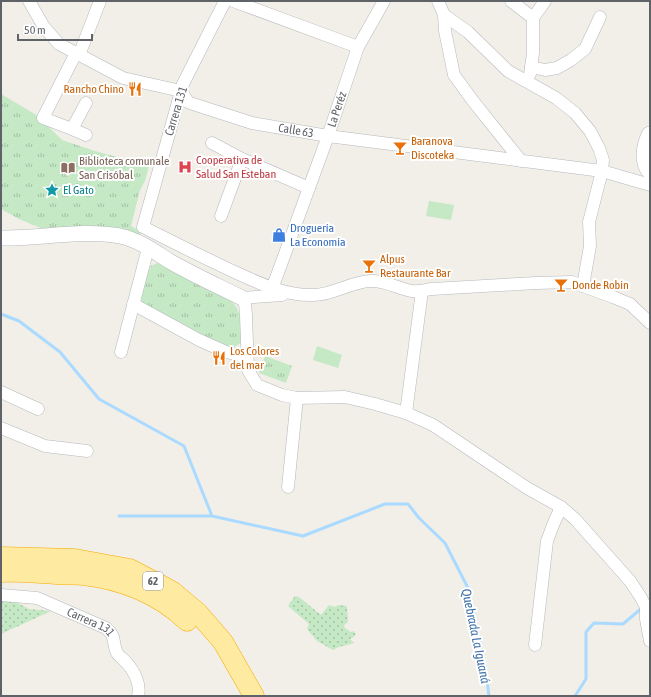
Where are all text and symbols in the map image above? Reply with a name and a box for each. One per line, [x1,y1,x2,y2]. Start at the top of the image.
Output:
scale bar [18,16,92,42]
text: 50 m [24,23,46,37]
restaurant icon: Rancho Chino [127,81,143,97]
place label: Rancho Chino [64,82,124,96]
street label: Carrera 131 [162,84,190,137]
street label: La Peréz [325,89,350,129]
street label: Calle 63 [277,121,315,140]
place label: Baranova Discoteka [411,134,454,162]
bar icon: Baranova Discoteka [392,140,408,156]
place label: Cooperativa de Salud San Esteban [196,153,276,181]
place label: Biblioteca comunale San Crisóbal [79,154,170,182]
hospital icon: Cooperativa de Salud San Esteban [177,159,193,175]
library icon: Biblioteca comunale San Crisóbal [60,160,76,176]
place icon: El Gato [44,182,60,198]
place label: El Gato [63,183,94,197]
place label: Droguería La Economía [290,221,346,249]
shop icon: Droguería La Economía [271,227,287,243]
place label: Alpus Restaurante Bar [380,252,451,280]
bar icon: Alpus Restaurante Bar [361,258,377,274]
bar icon: Donde Robin [553,277,569,293]
place label: Donde Robin [572,278,629,292]
place label: Los Colores del mar [230,344,279,372]
restaurant icon: Los Colores del mar [211,350,227,366]
road number: 62 [143,572,163,590]
water label: Quebrada La Iguaná [459,587,493,685]
street label: Carrera 131 [65,605,118,639]

